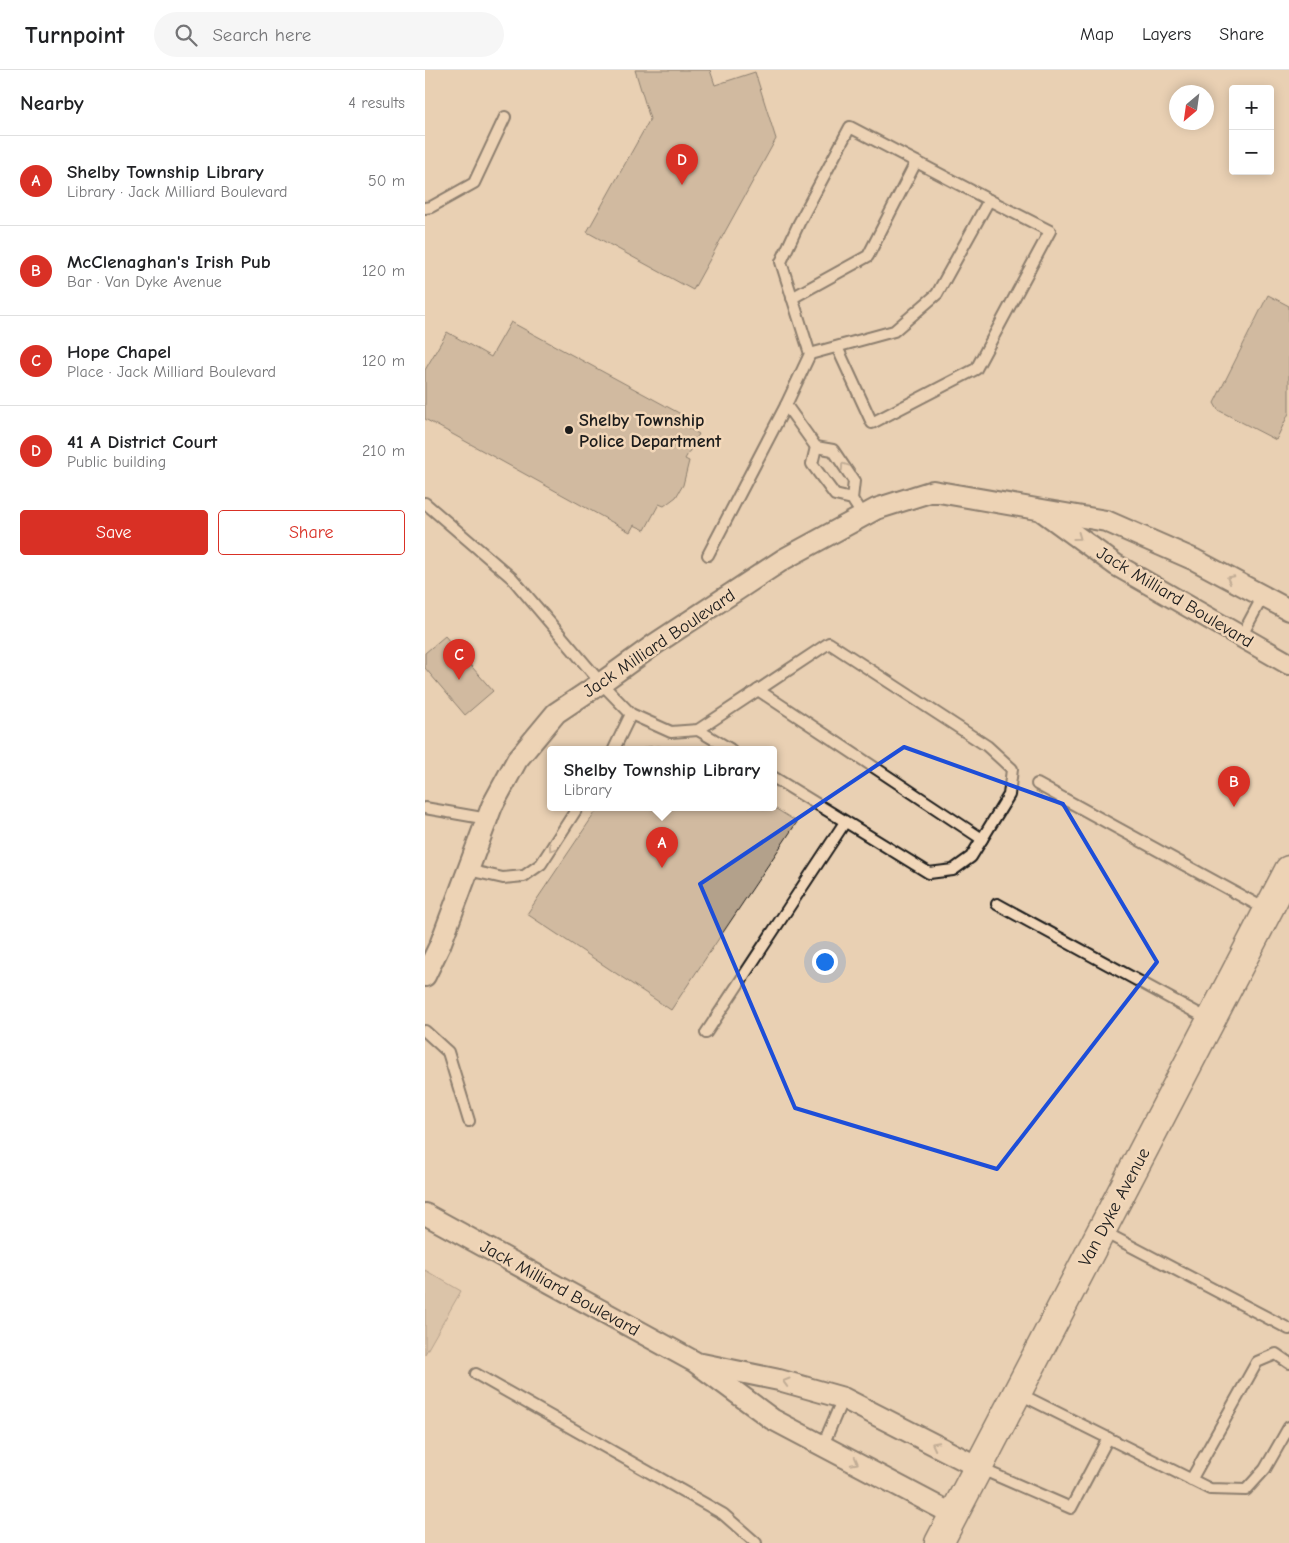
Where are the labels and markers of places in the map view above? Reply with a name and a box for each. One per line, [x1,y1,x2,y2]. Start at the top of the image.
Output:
pin: D [666,144,698,185]
place label: Shelby Township Police Department [579,410,722,452]
marker: Shelby Township Police Department [563,424,575,436]
pin: C [443,639,475,680]
pin: B [1218,766,1250,807]
pin: A [646,827,678,868]

